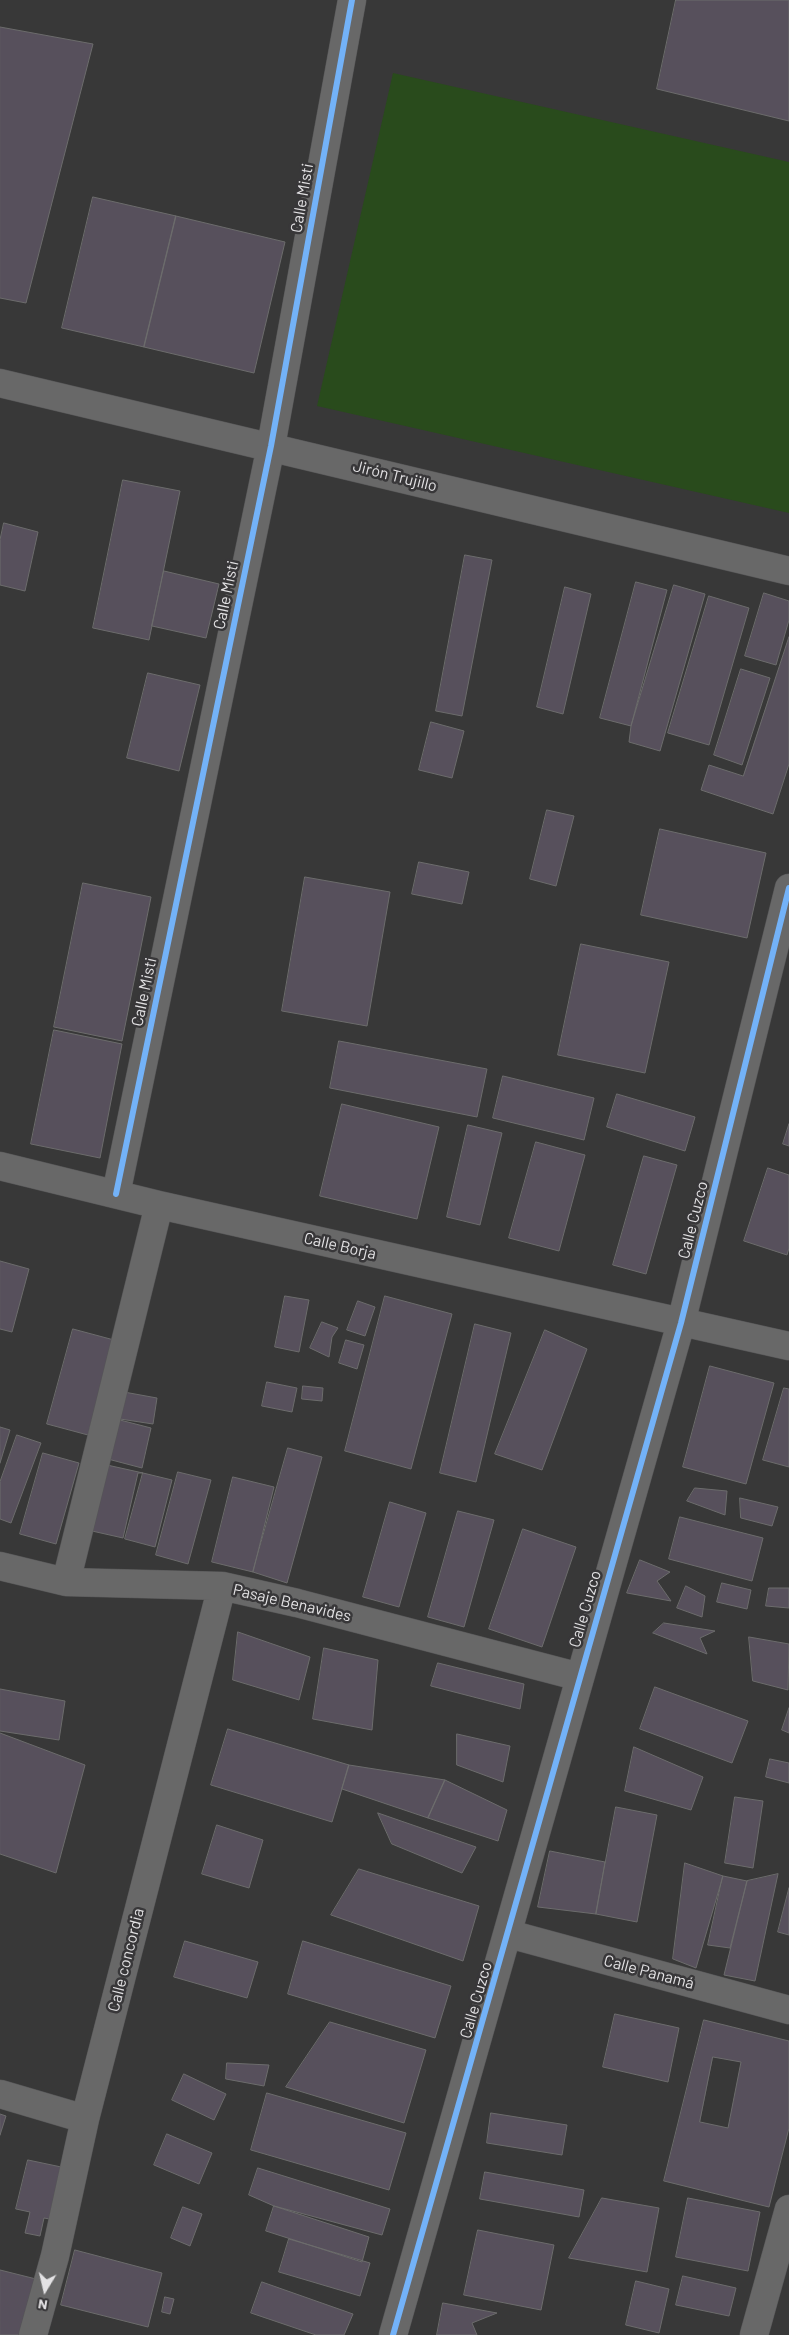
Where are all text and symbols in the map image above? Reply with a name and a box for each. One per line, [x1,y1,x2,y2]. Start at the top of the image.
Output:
street label: Calle Misti [286,162,318,234]
street label: Jirón Trujillo [351,456,439,496]
street label: Calle Misti [209,559,243,631]
street label: Calle Misti [127,956,161,1028]
street label: Calle Cuzco [674,1179,712,1261]
street label: Calle Borja [302,1228,378,1264]
street label: Calle Cuzco [565,1568,605,1650]
street label: Pasaje Benavides [231,1580,353,1626]
street label: Calle concordia [104,1906,148,2014]
street label: Calle Panamá [602,1951,696,1993]
street label: Calle Cuzco [456,1959,496,2041]
north arrow [20,2265,70,2315]
text: N [37,2296,49,2314]

